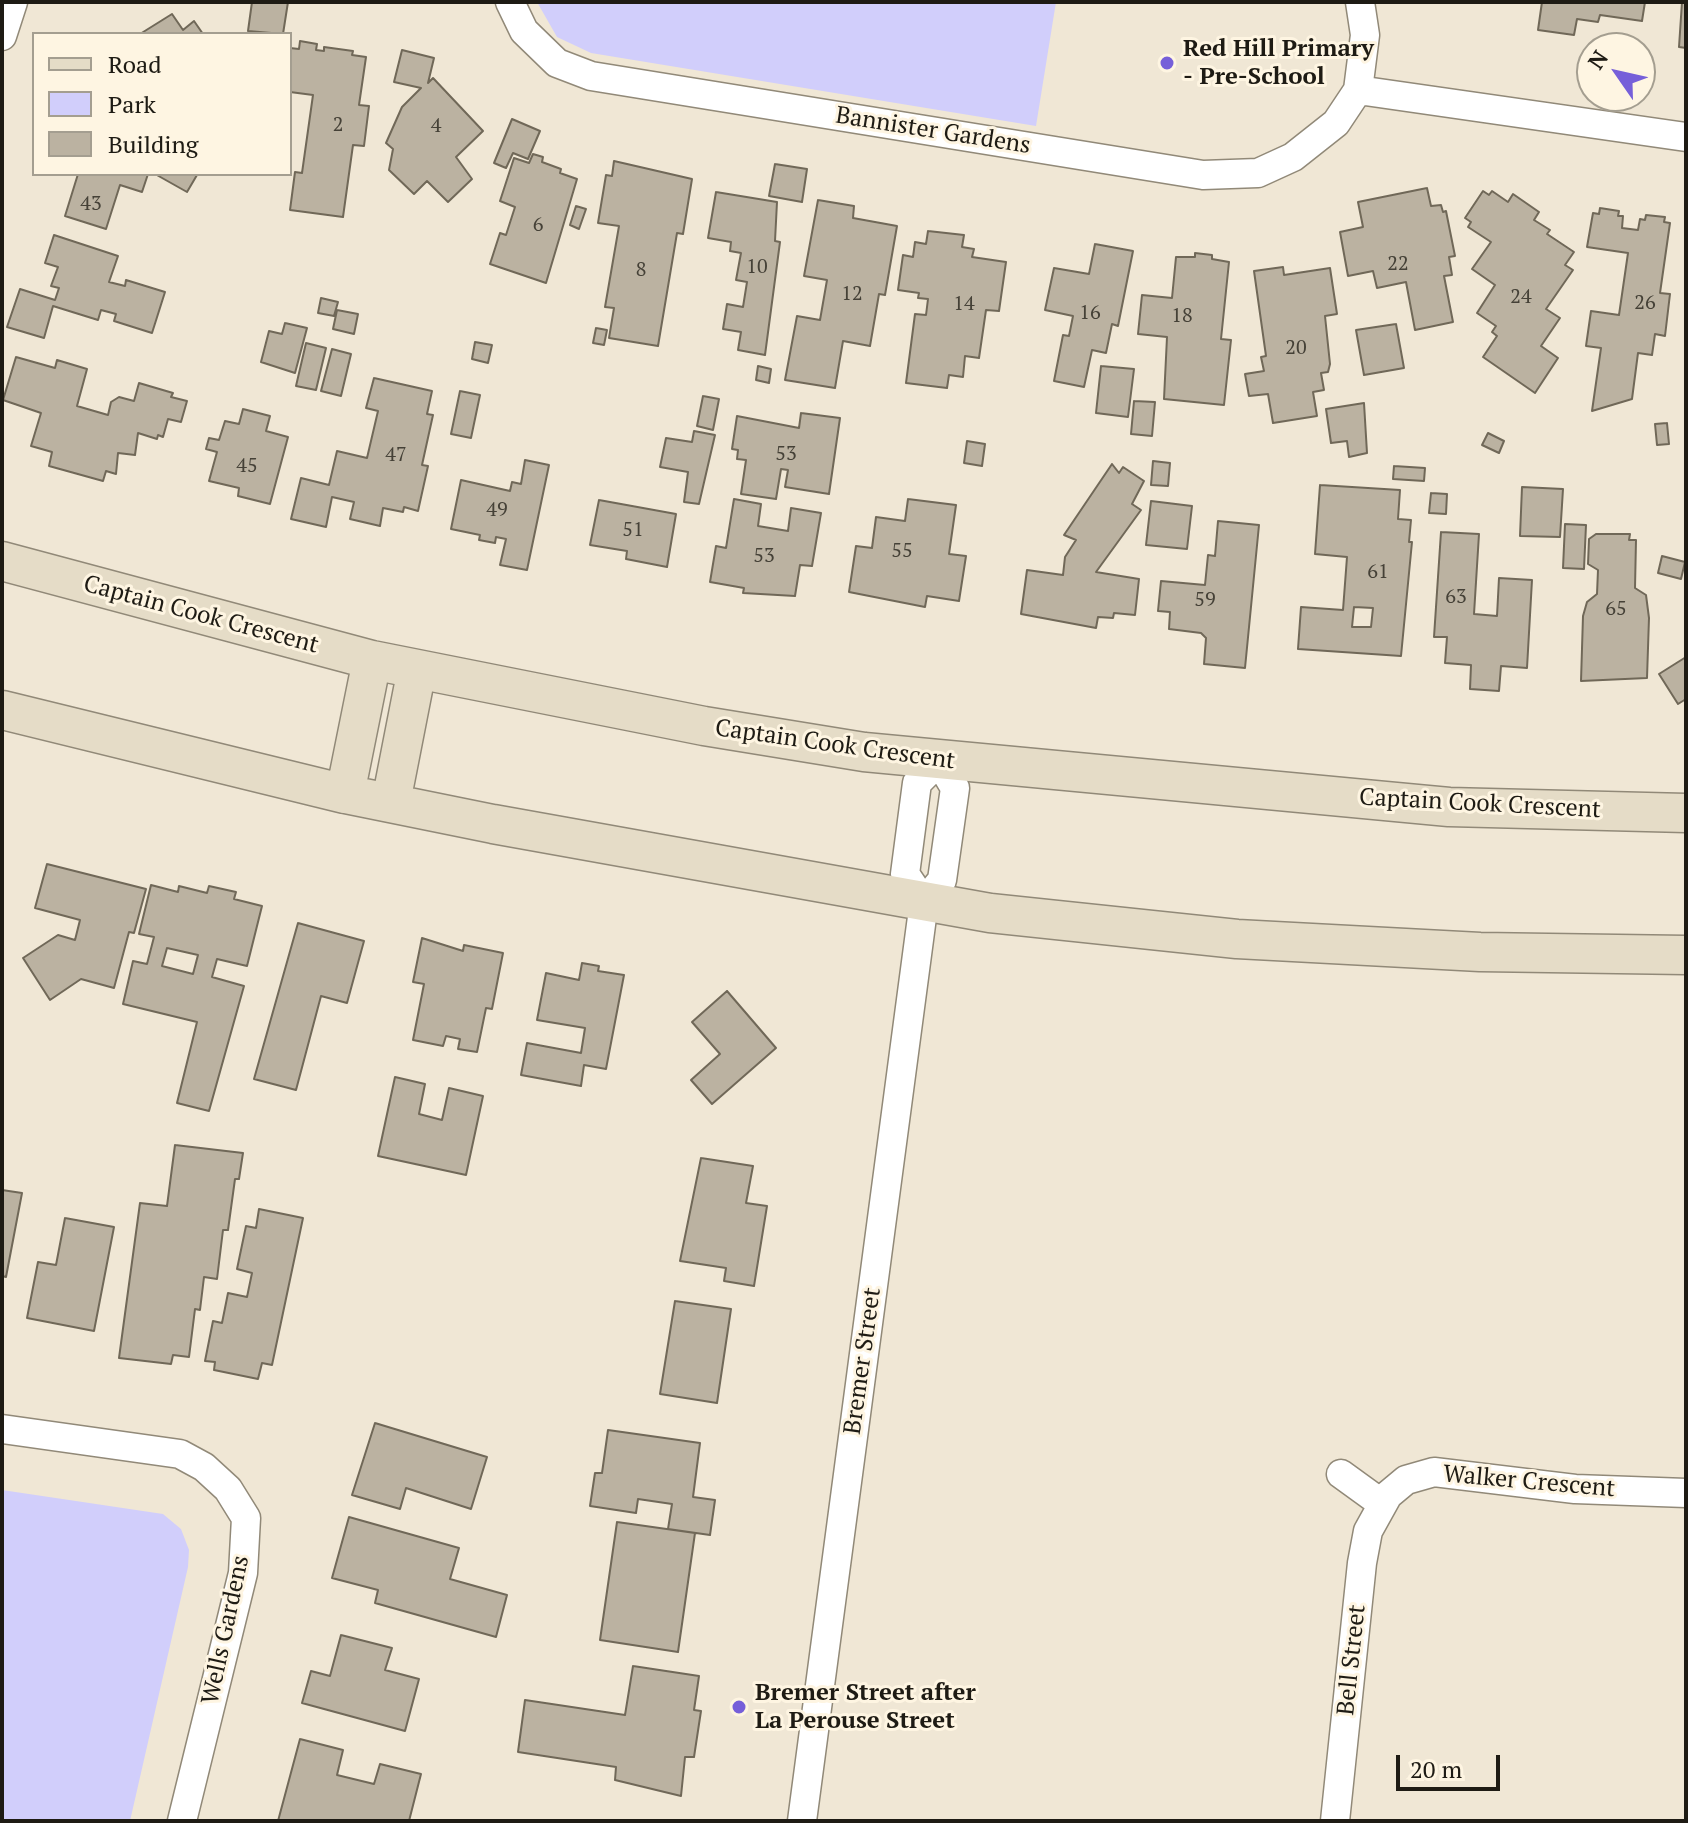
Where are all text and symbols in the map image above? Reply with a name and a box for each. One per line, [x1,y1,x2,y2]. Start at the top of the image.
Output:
legend [32,32,292,176]
north arrow [1576,32,1656,112]
place label: Red Hill Primary - Pre-School [1183,35,1374,91]
text: N [1581,44,1614,74]
text: Road [108,48,162,80]
marker: Red Hill Primary - Pre-School [1158,54,1176,72]
text: Park [108,88,156,120]
street label: Bannister Gardens [833,101,1033,161]
house number: 2 [333,113,343,137]
house number: 4 [431,114,441,138]
text: Building [108,128,198,160]
house number: 43 [80,192,102,216]
house number: 6 [533,213,543,237]
house number: 22 [1387,252,1409,276]
house number: 10 [746,255,768,279]
house number: 8 [636,258,646,282]
house number: 12 [841,282,863,306]
house number: 24 [1510,285,1532,309]
house number: 26 [1634,291,1656,315]
house number: 14 [953,292,975,316]
house number: 16 [1079,301,1101,325]
house number: 18 [1171,304,1193,328]
house number: 20 [1285,336,1307,360]
house number: 53 [775,442,797,466]
house number: 47 [385,443,407,467]
house number: 45 [236,454,258,478]
house number: 49 [486,498,508,522]
house number: 51 [622,518,644,542]
house number: 55 [891,539,913,563]
house number: 53 [753,544,775,568]
house number: 61 [1367,560,1389,584]
street label: Captain Cook Crescent [80,570,322,660]
house number: 63 [1445,585,1467,609]
house number: 59 [1194,588,1216,612]
house number: 65 [1605,597,1627,621]
street label: Captain Cook Crescent [713,714,957,776]
street label: Captain Cook Crescent [1358,783,1602,825]
street label: Bremer Street [838,1286,888,1436]
street label: Walker Crescent [1442,1460,1616,1504]
street label: Wells Gardens [196,1553,256,1707]
street label: Bell Street [1332,1603,1372,1717]
place label: Bremer Street after La Perouse Street [755,1679,976,1735]
marker: Bremer Street after La Perouse Street [730,1698,748,1716]
scale bar [1400,1739,1504,1789]
text: 20 m [1410,1753,1462,1785]

